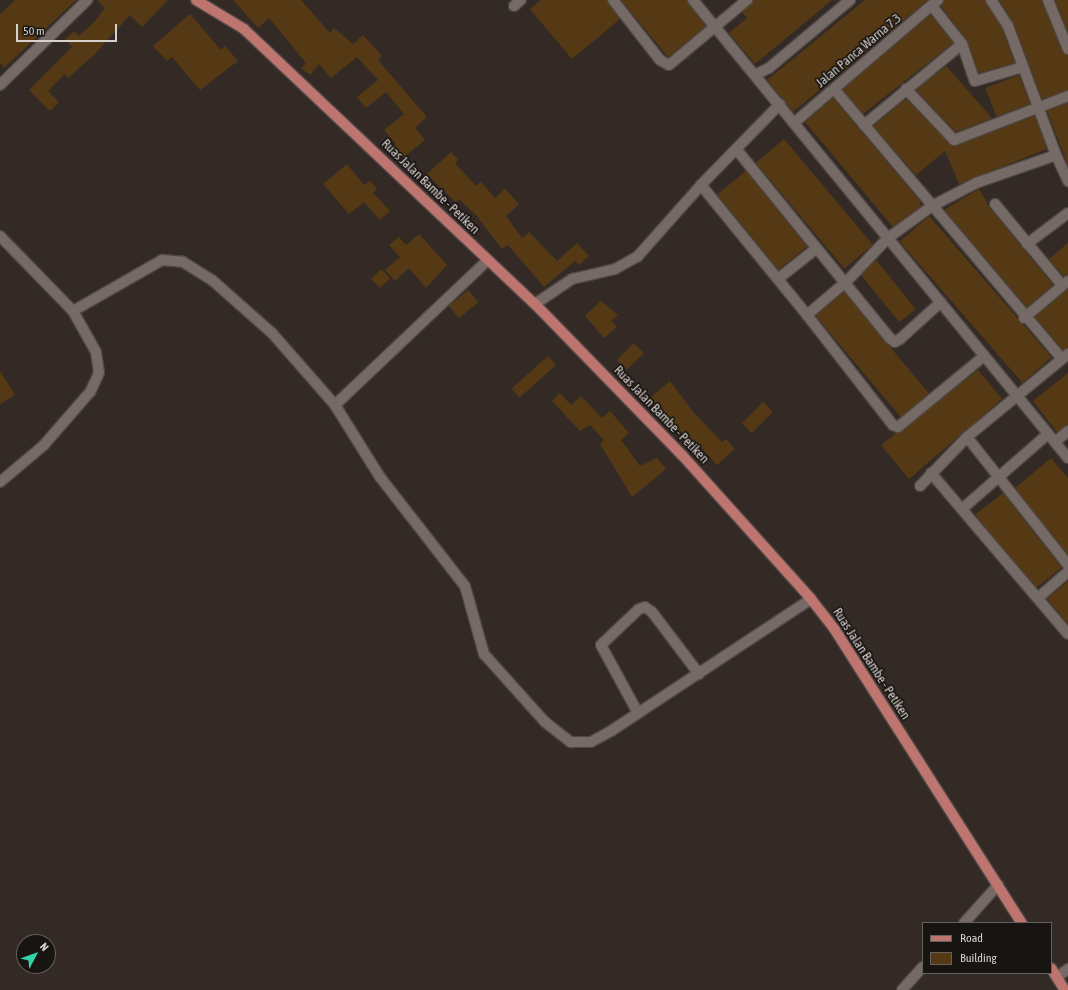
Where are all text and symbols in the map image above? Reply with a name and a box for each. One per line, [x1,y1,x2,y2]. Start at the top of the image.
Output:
street label: Jalan Panca Warna 7.3 [813,11,905,91]
scale bar [18,16,119,42]
text: 50 m [23,24,45,38]
street label: Ruas Jalan Bambe - Petiken [378,136,482,238]
street label: Ruas Jalan Bambe - Petiken [610,363,712,467]
street label: Ruas Jalan Bambe - Petiken [829,605,913,723]
legend [922,922,1052,974]
text: Road [960,931,983,945]
north arrow [16,934,56,974]
text: N [38,940,51,953]
text: Building [960,951,997,965]

